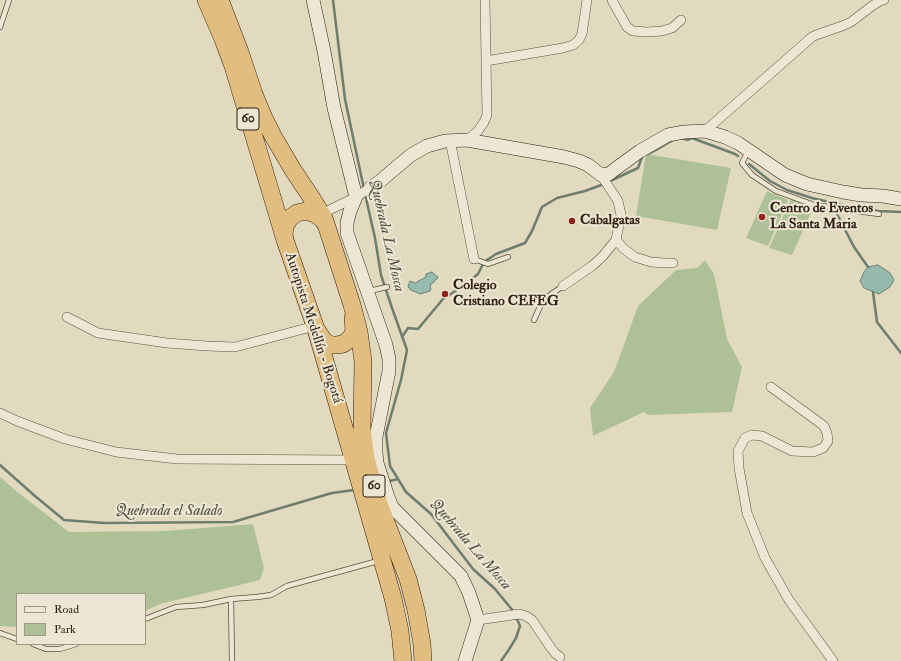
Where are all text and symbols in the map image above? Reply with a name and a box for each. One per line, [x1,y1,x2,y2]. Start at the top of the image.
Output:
road number: 60 [237,108,259,130]
water label: Quebrada La Mosca [364,178,408,294]
place label: Centro de Eventos La Santa Maria [770,201,873,234]
marker: Centro de Eventos La Santa Maria [757,212,767,222]
place label: Cabalgatas [580,213,640,229]
marker: Cabalgatas [567,216,577,226]
street label: Autopista Medellín - Bogotá [281,250,345,406]
place label: Colegio Cristiano CEFEG [453,278,559,310]
marker: Colegio Cristiano CEFEG [440,289,450,299]
road number: 60 [363,475,385,497]
water label: Quebrada La Mosca [426,496,514,594]
water label: Quebrada el Salado [115,503,223,521]
legend [16,593,146,645]
text: Road [54,602,79,617]
text: Park [54,622,76,637]

